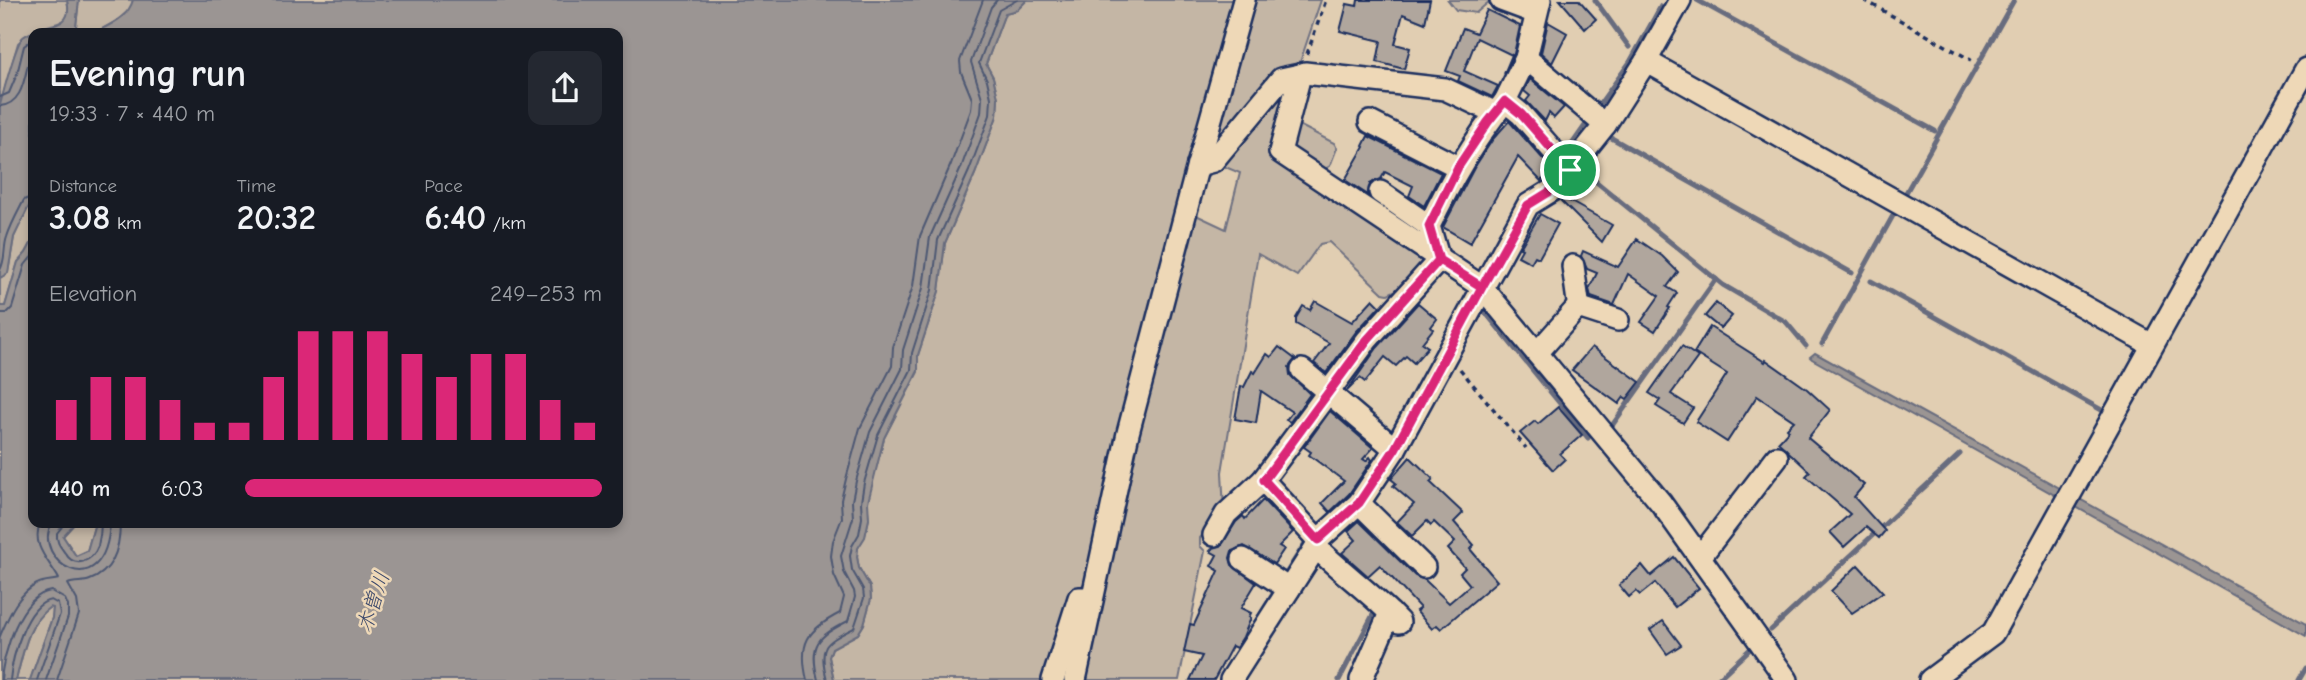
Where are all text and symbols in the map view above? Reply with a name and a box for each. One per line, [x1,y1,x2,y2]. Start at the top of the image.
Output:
button: share [528,51,602,125]
text: Evening run [49,52,246,96]
text: 19:33 · 7 × 440 m [49,100,215,127]
pin [1540,140,1600,200]
icon: arrive [1551,151,1589,189]
text: Distance [49,175,117,197]
text: Time [237,175,276,197]
text: Pace [424,175,463,197]
text: 3.08 [49,197,111,238]
text: 20:32 [237,197,316,238]
text: 6:40 [424,197,486,238]
text: km [111,212,142,234]
text: /km [486,212,526,234]
text: Elevation [49,280,137,307]
text: 249–253 m [490,280,602,307]
text: 440 m [49,475,110,502]
text: 6:03 [161,475,203,502]
water label: 木曽川 [352,568,394,636]

